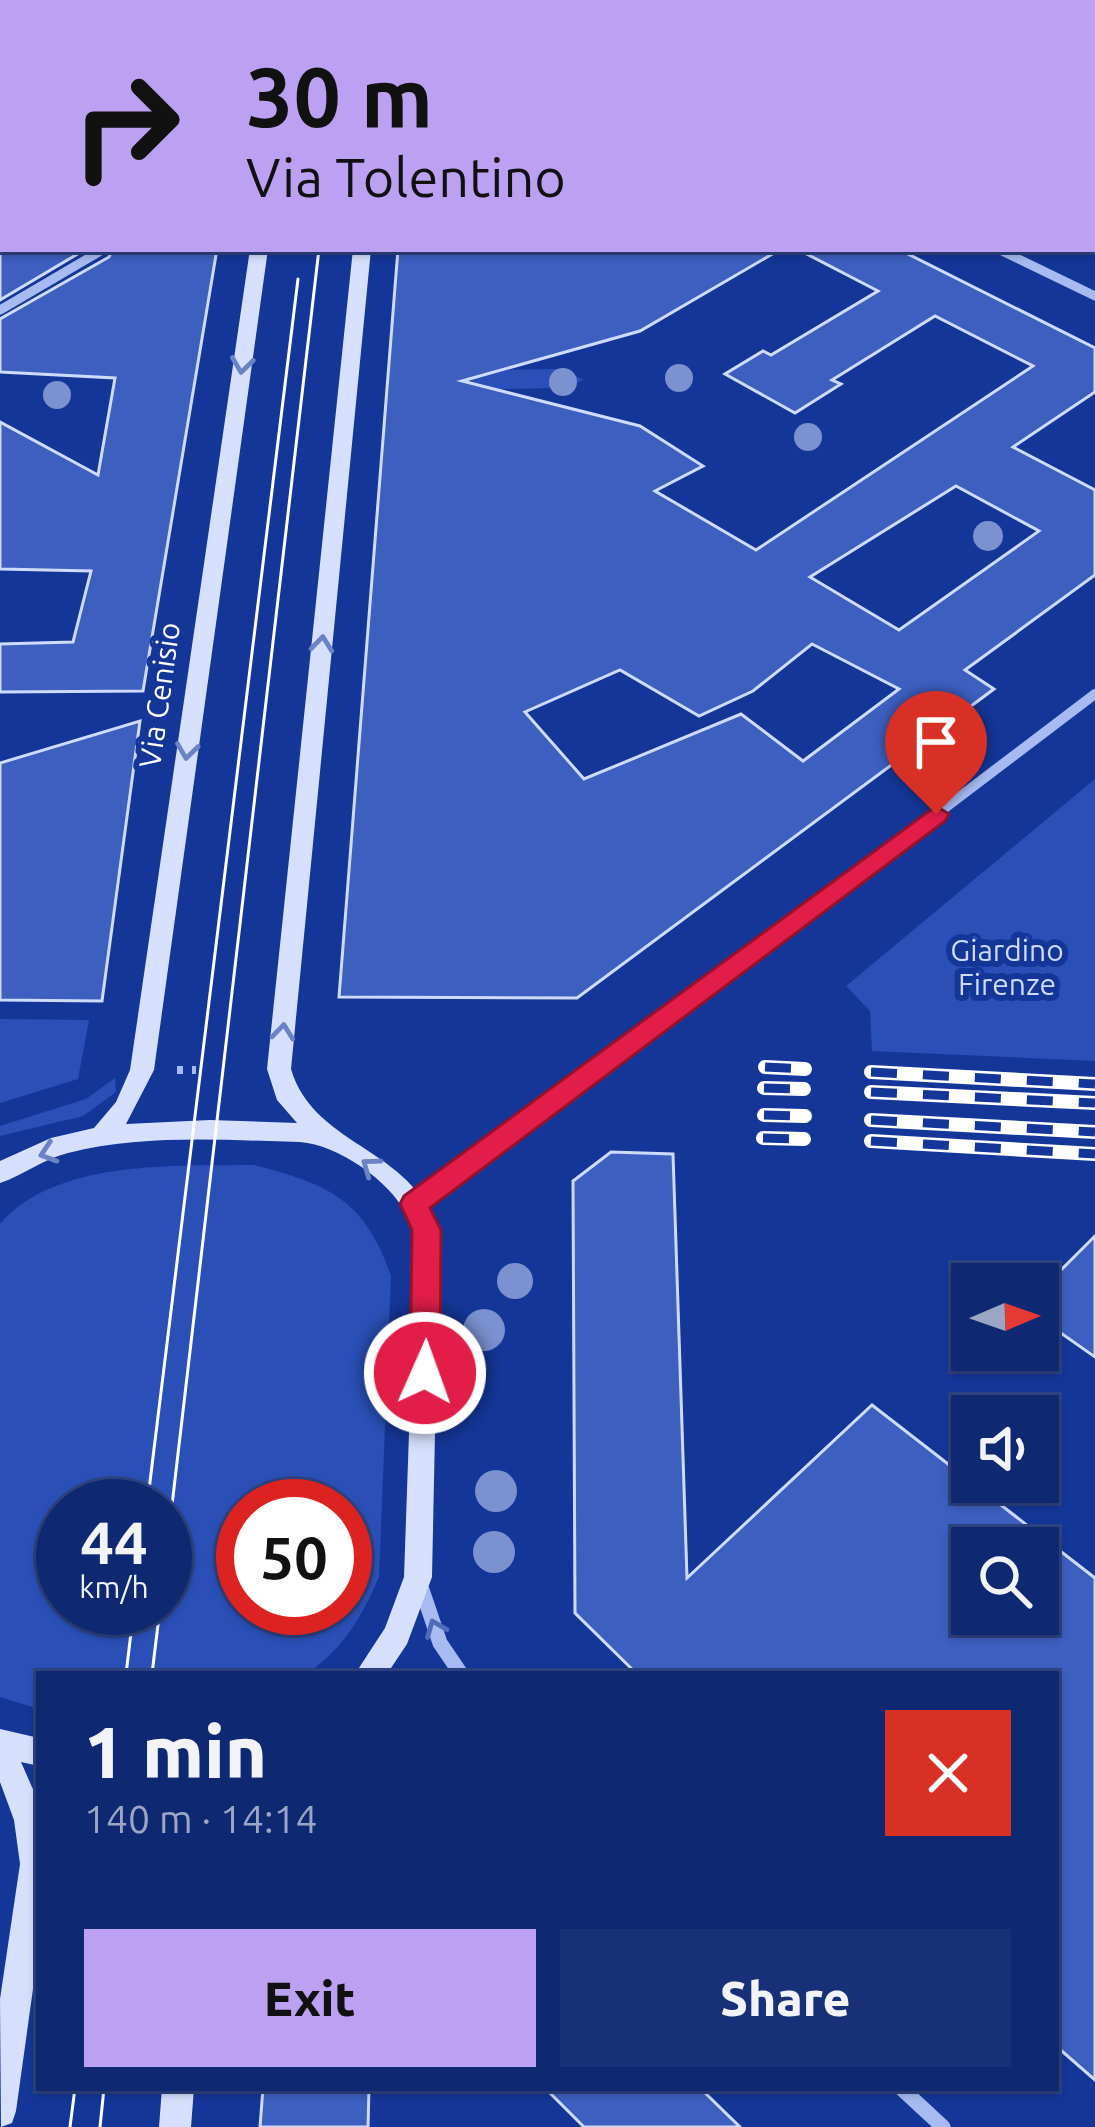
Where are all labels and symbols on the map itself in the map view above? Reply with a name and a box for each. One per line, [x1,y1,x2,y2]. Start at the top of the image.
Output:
one-way arrow [230,355,256,375]
street label: Via Cenisio [132,620,186,770]
one-way arrow [309,634,334,653]
pin [885,691,987,814]
one-way arrow [175,741,201,761]
park label: Giardino Firenze [950,933,1064,1001]
one-way arrow [270,1022,295,1041]
one-way arrow [38,1138,59,1163]
one-way arrow [362,1159,383,1181]
north arrow [951,1263,1059,1371]
position arrow [362,1310,488,1436]
speed limit sign: 50 [216,1479,372,1635]
one-way arrow [424,1619,449,1640]

